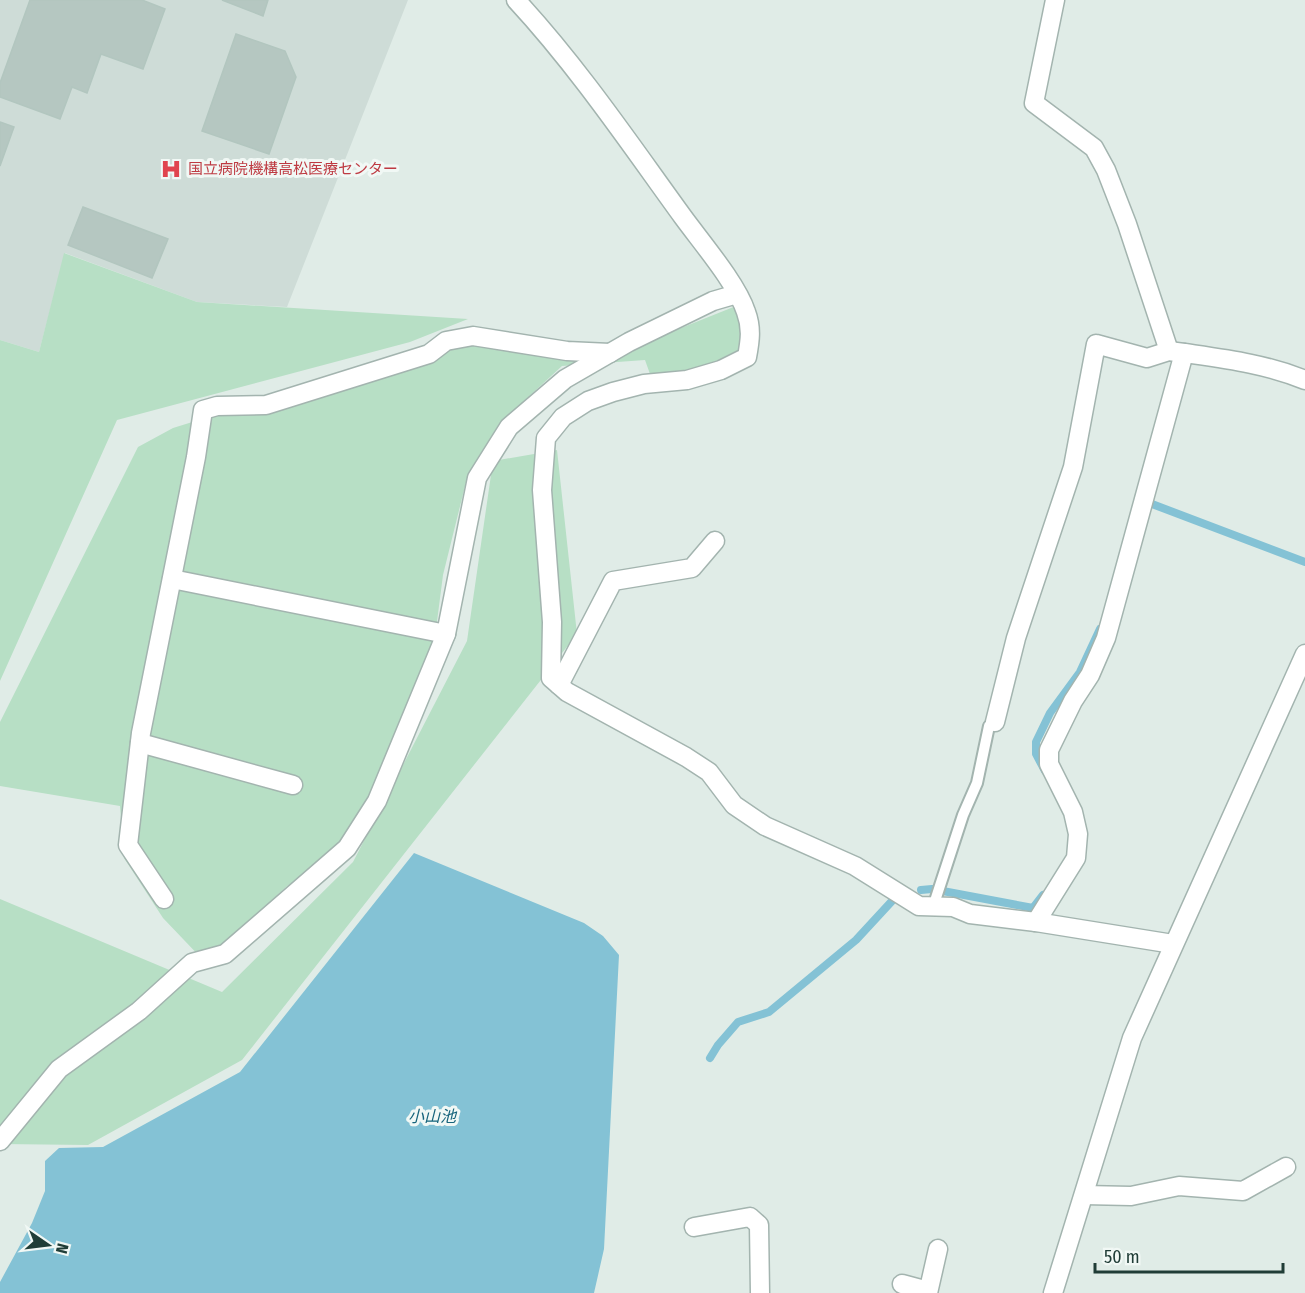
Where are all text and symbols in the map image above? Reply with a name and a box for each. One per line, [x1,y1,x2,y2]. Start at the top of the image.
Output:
hospital icon: 国立病院機構高松医療センター [159,157,183,181]
place label: 国立病院機構高松医療センター [188,160,398,178]
water label: 小山池 [408,1107,458,1126]
north arrow [18,1215,78,1275]
scale bar [1095,1236,1282,1274]
text: N [52,1242,72,1255]
text: 50 m [1104,1246,1140,1268]

